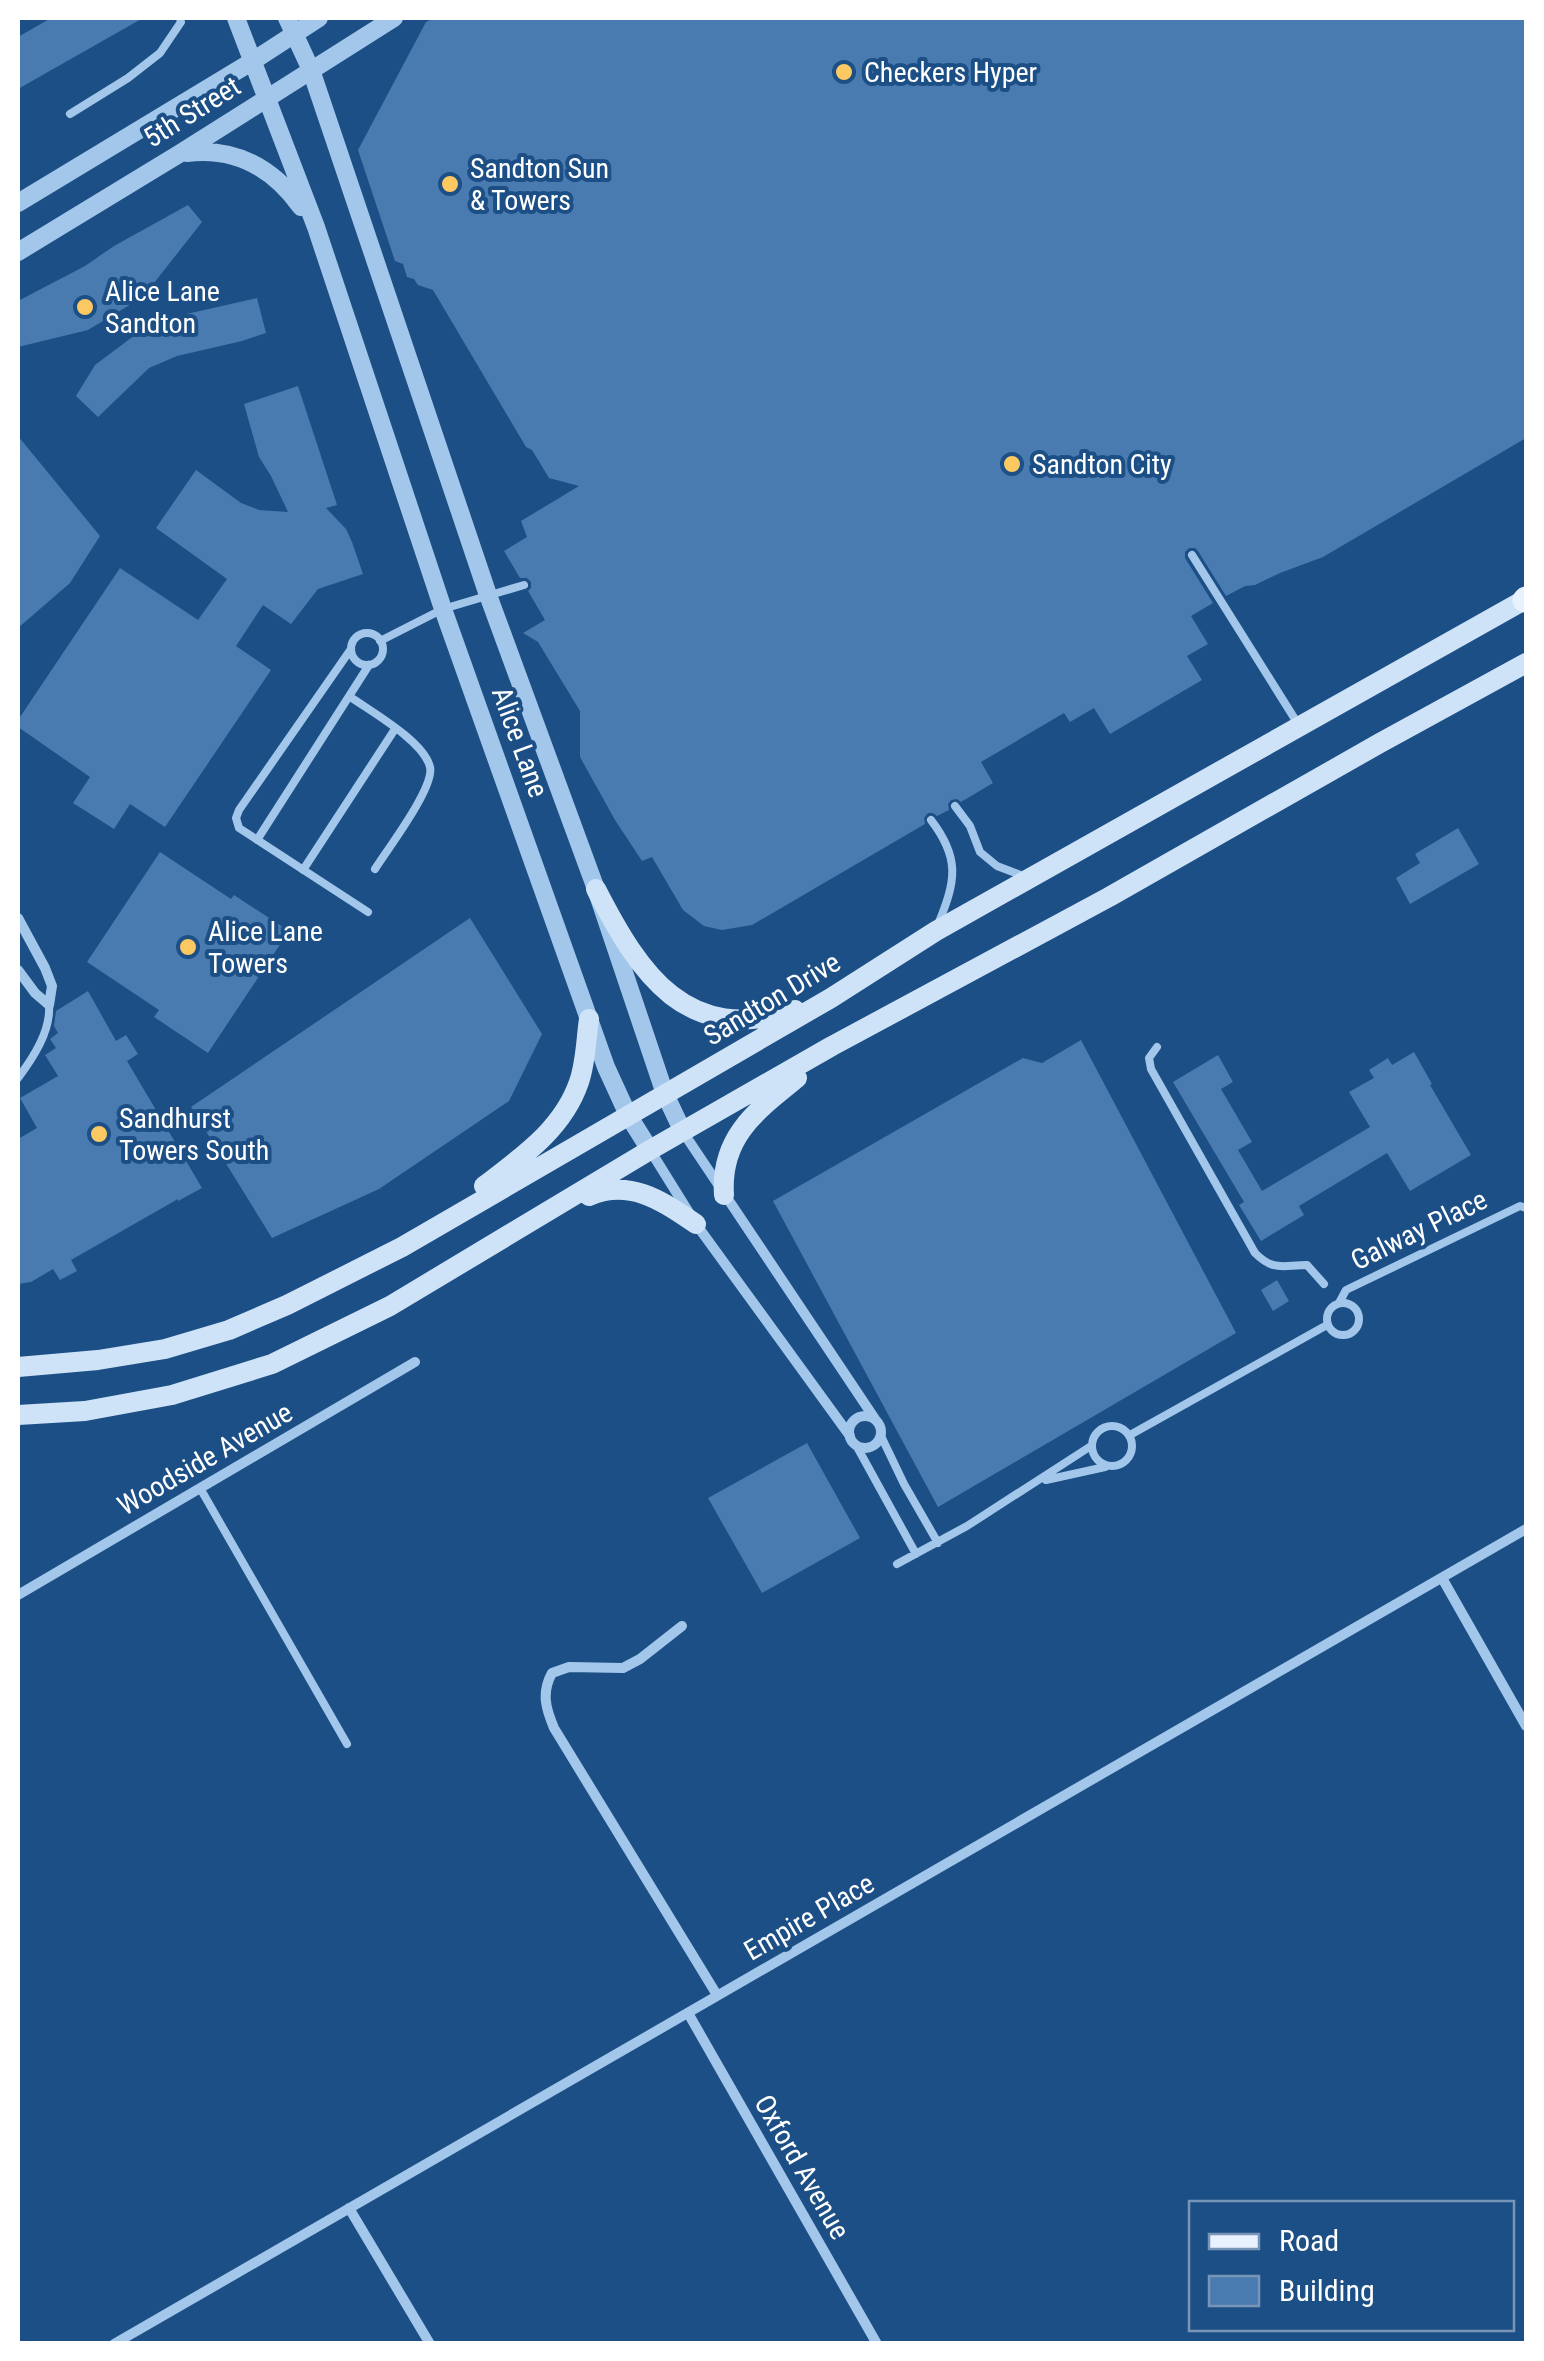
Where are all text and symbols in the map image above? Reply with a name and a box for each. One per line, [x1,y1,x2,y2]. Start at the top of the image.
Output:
place label: Checkers Hyper [864,56,1037,89]
marker: Checkers Hyper [833,61,855,83]
street label: 5th Street [138,69,246,155]
place label: Sandton Sun & Towers [470,152,609,217]
marker: Sandton Sun & Towers [439,173,461,195]
place label: Alice Lane Sandton [105,275,220,340]
marker: Alice Lane Sandton [74,296,96,318]
place label: Sandton City [1032,448,1172,481]
marker: Sandton City [1001,453,1023,475]
street label: Alice Lane [485,682,555,802]
place label: Alice Lane Towers [208,915,323,980]
marker: Alice Lane Towers [177,936,199,958]
street label: Sandton Drive [698,945,846,1053]
place label: Sandhurst Towers South [119,1102,269,1167]
marker: Sandhurst Towers South [88,1123,110,1145]
street label: Galway Place [1346,1183,1492,1277]
street label: Woodside Avenue [112,1396,298,1522]
street label: Empire Place [738,1867,880,1967]
street label: Oxford Avenue [747,2089,857,2245]
legend [1189,2201,1514,2331]
text: Road [1279,2223,1339,2258]
text: Building [1279,2273,1375,2308]

